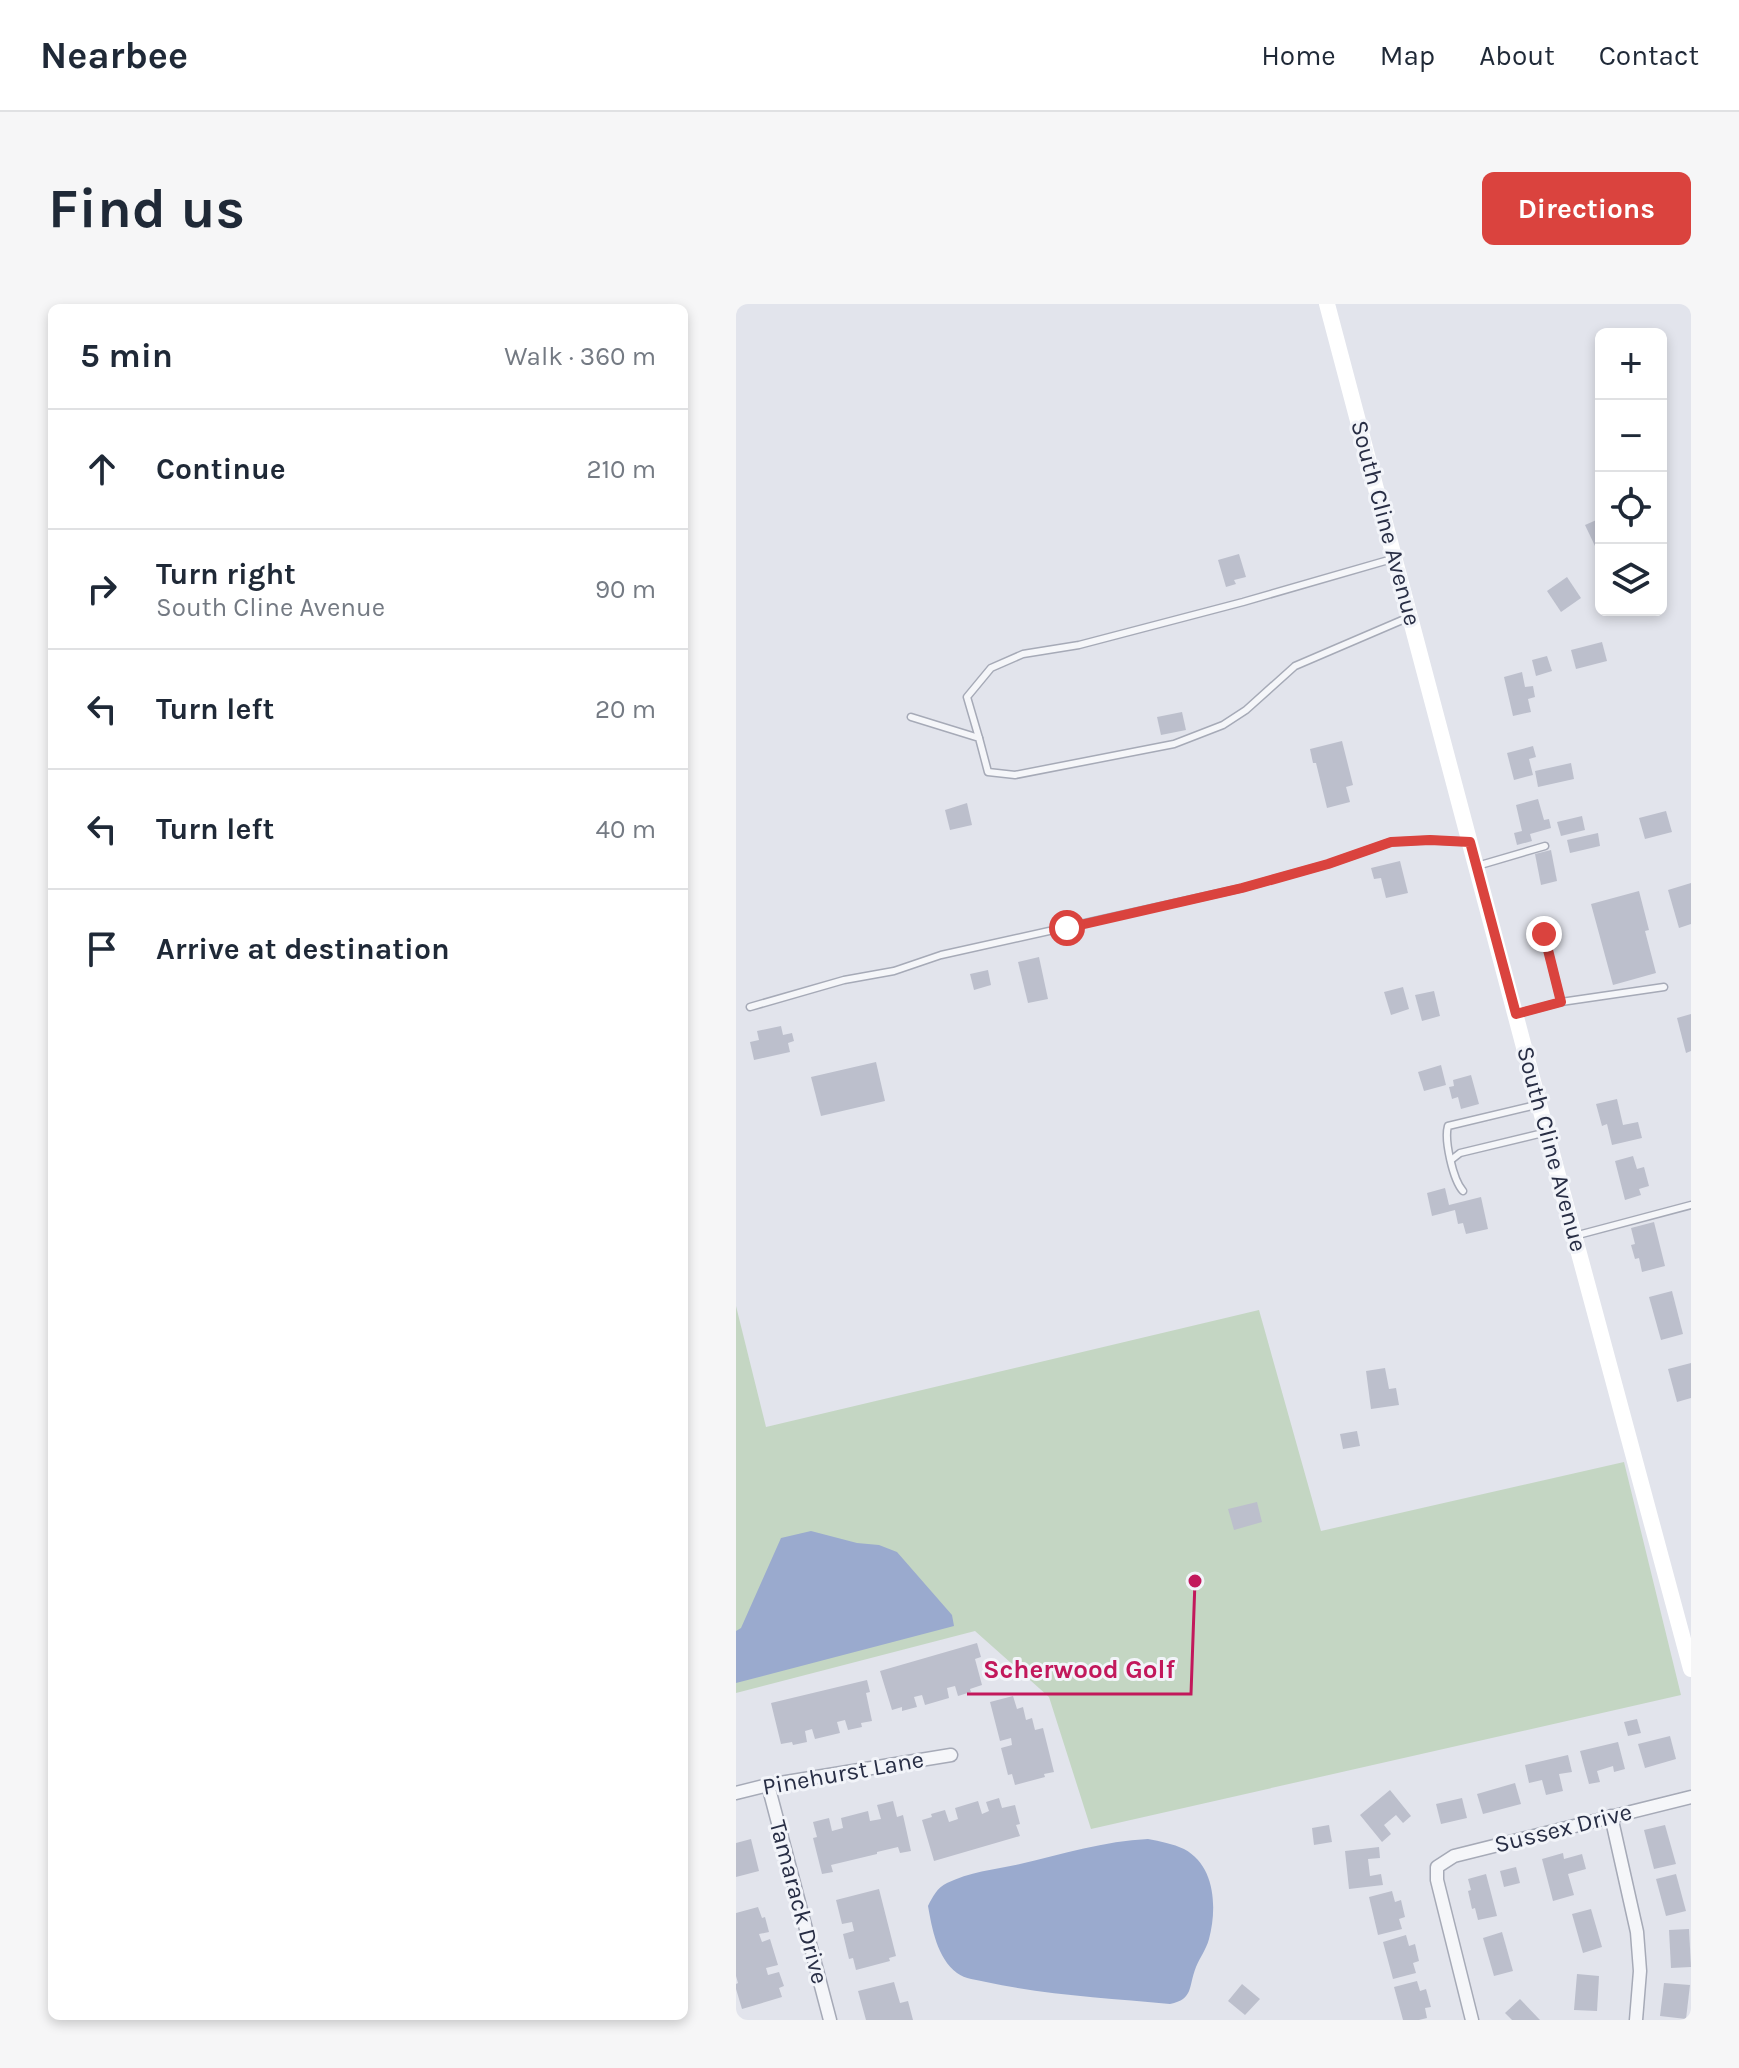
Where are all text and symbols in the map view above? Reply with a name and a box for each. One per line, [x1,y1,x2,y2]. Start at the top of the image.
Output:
text: Nearbee [40,33,188,78]
text: Home [1261,39,1336,72]
text: Map [1380,39,1435,72]
text: About [1479,39,1555,72]
text: Contact [1599,39,1699,72]
button: Directions [1482,172,1691,245]
text: Find us [48,176,245,241]
map controls [1595,328,1667,616]
button: + [1595,328,1667,400]
text: 5 min [80,336,173,376]
text: Walk · 360 m [504,341,656,372]
button: − [1595,400,1667,472]
street label: South Cline Avenue [1345,417,1427,629]
icon: ahead [80,447,124,491]
text: Continue [156,451,286,487]
text: 210 m [586,454,656,485]
button: locate [1595,472,1667,544]
button: layers [1595,544,1667,616]
text: Turn right [156,556,296,592]
icon: right [80,567,124,611]
text: 90 m [595,574,656,605]
text: South Cline Avenue [156,592,385,623]
icon: left [80,687,124,731]
text: Turn left [156,691,274,727]
text: 20 m [595,694,656,725]
icon: left [80,807,124,851]
text: Turn left [156,811,274,847]
text: 40 m [596,814,656,845]
route start [1049,910,1085,946]
route end [1526,916,1562,952]
icon: arrive [80,927,124,971]
text: Arrive at destination [156,931,450,967]
street label: South Cline Avenue [1511,1043,1593,1255]
callout: Scherwood Golf [967,1644,1191,1694]
text: Scherwood Golf [983,1654,1175,1685]
street label: Pinehurst Lane [760,1745,926,1801]
street label: Sussex Drive [1491,1797,1635,1859]
street label: Tamarack Drive [764,1817,834,1987]

